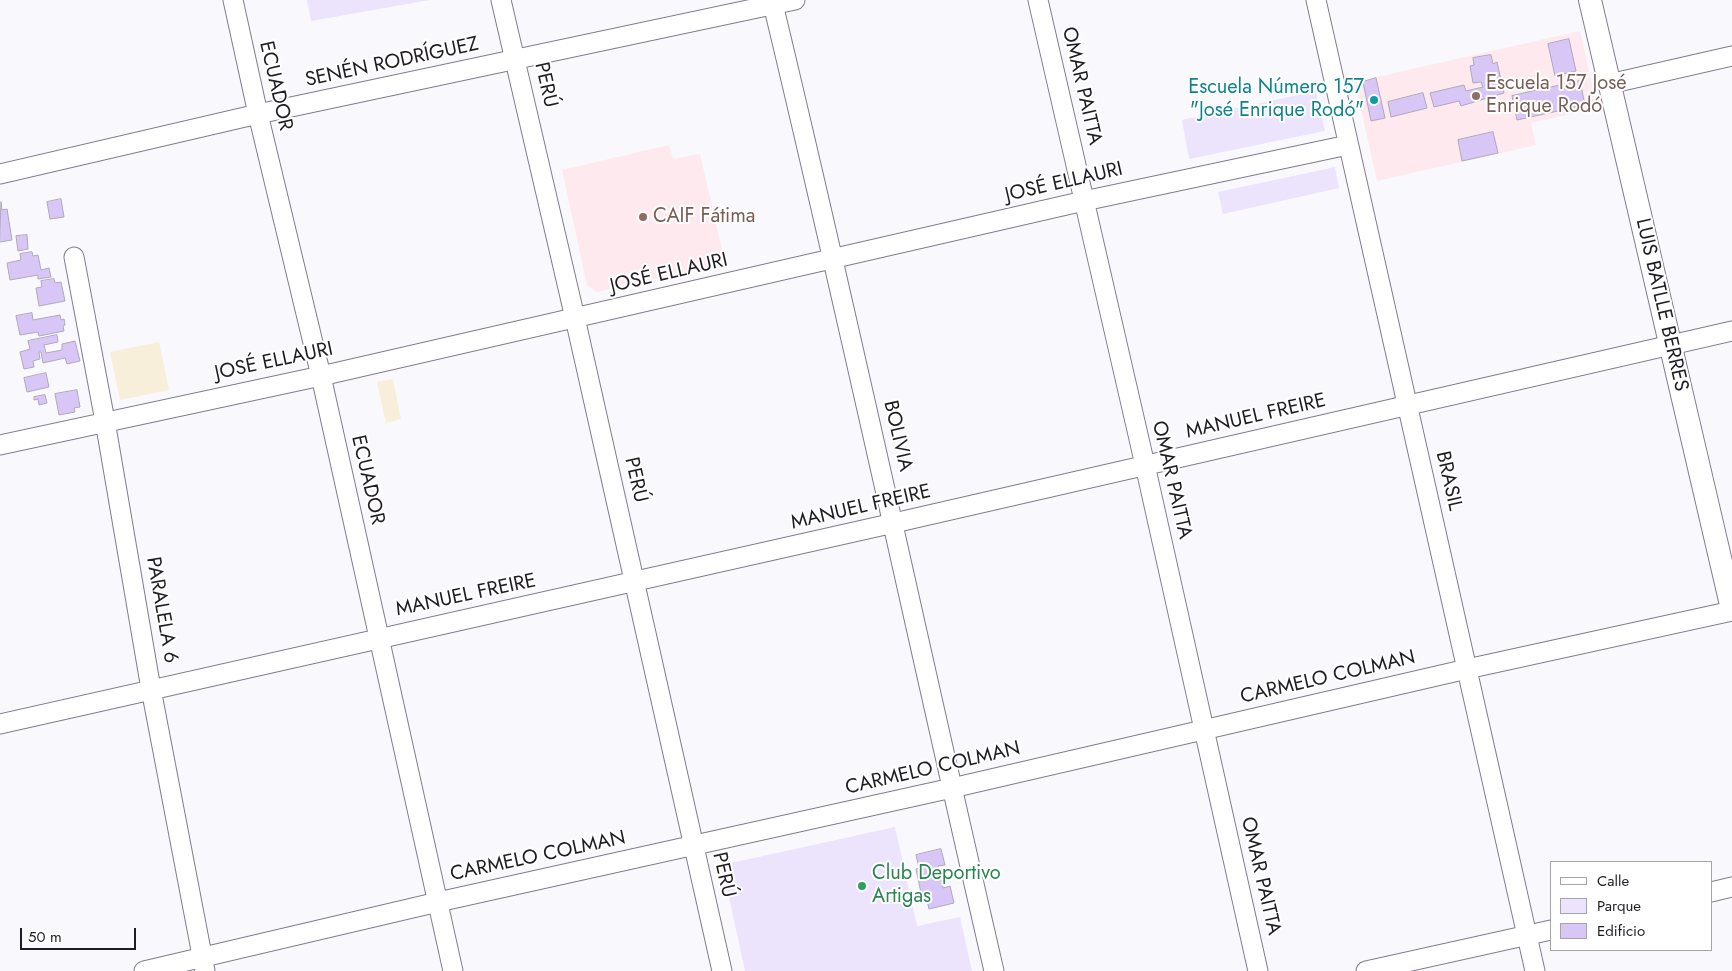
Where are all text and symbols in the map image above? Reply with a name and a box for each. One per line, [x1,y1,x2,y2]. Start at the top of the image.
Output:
street label: OMAR PAITTA [1056,25,1106,147]
street label: SENÉN RODRÍGUEZ [303,33,481,93]
street label: ECUADOR [253,39,297,133]
street label: PERÚ [528,60,562,110]
place label: Escuela 157 José Enrique Rodó [1486,72,1626,119]
place label: Escuela Número 157 "José Enrique Rodó" [1188,76,1364,123]
marker: Escuela 157 José Enrique Rodó [1470,90,1482,102]
marker: Escuela Número 157 "José Enrique Rodó" [1368,94,1380,106]
street label: JOSÉ ELLAURI [1003,158,1125,208]
place label: CAIF Fátima [653,205,755,229]
marker: CAIF Fátima [637,211,649,223]
street label: LUIS BATLLE BERRES [1629,216,1693,394]
street label: JOSÉ ELLAURI [608,249,730,299]
street label: JOSÉ ELLAURI [213,338,335,386]
street label: MANUEL FREIRE [1184,389,1328,445]
street label: BOLIVIA [877,398,917,474]
street label: OMAR PAITTA [1146,419,1196,541]
street label: ECUADOR [345,433,389,527]
street label: BRASIL [1430,449,1466,513]
street label: PERÚ [618,455,652,505]
street label: MANUEL FREIRE [789,480,933,536]
street label: PARALELA 6 [140,555,182,665]
street label: MANUEL FREIRE [394,569,538,623]
street label: CARMELO COLMAN [1238,646,1418,710]
street label: CARMELO COLMAN [843,737,1023,801]
street label: OMAR PAITTA [1235,815,1285,937]
street label: CARMELO COLMAN [448,827,628,887]
street label: PERÚ [706,850,740,900]
legend [1550,861,1712,951]
place label: Club Deportivo Artigas [872,862,1001,909]
text: Calle [1597,870,1629,892]
marker: Club Deportivo Artigas [856,880,868,892]
text: Parque [1597,895,1641,917]
scale bar [22,918,139,950]
text: Edificio [1597,920,1645,942]
text: 50 m [28,926,62,948]

